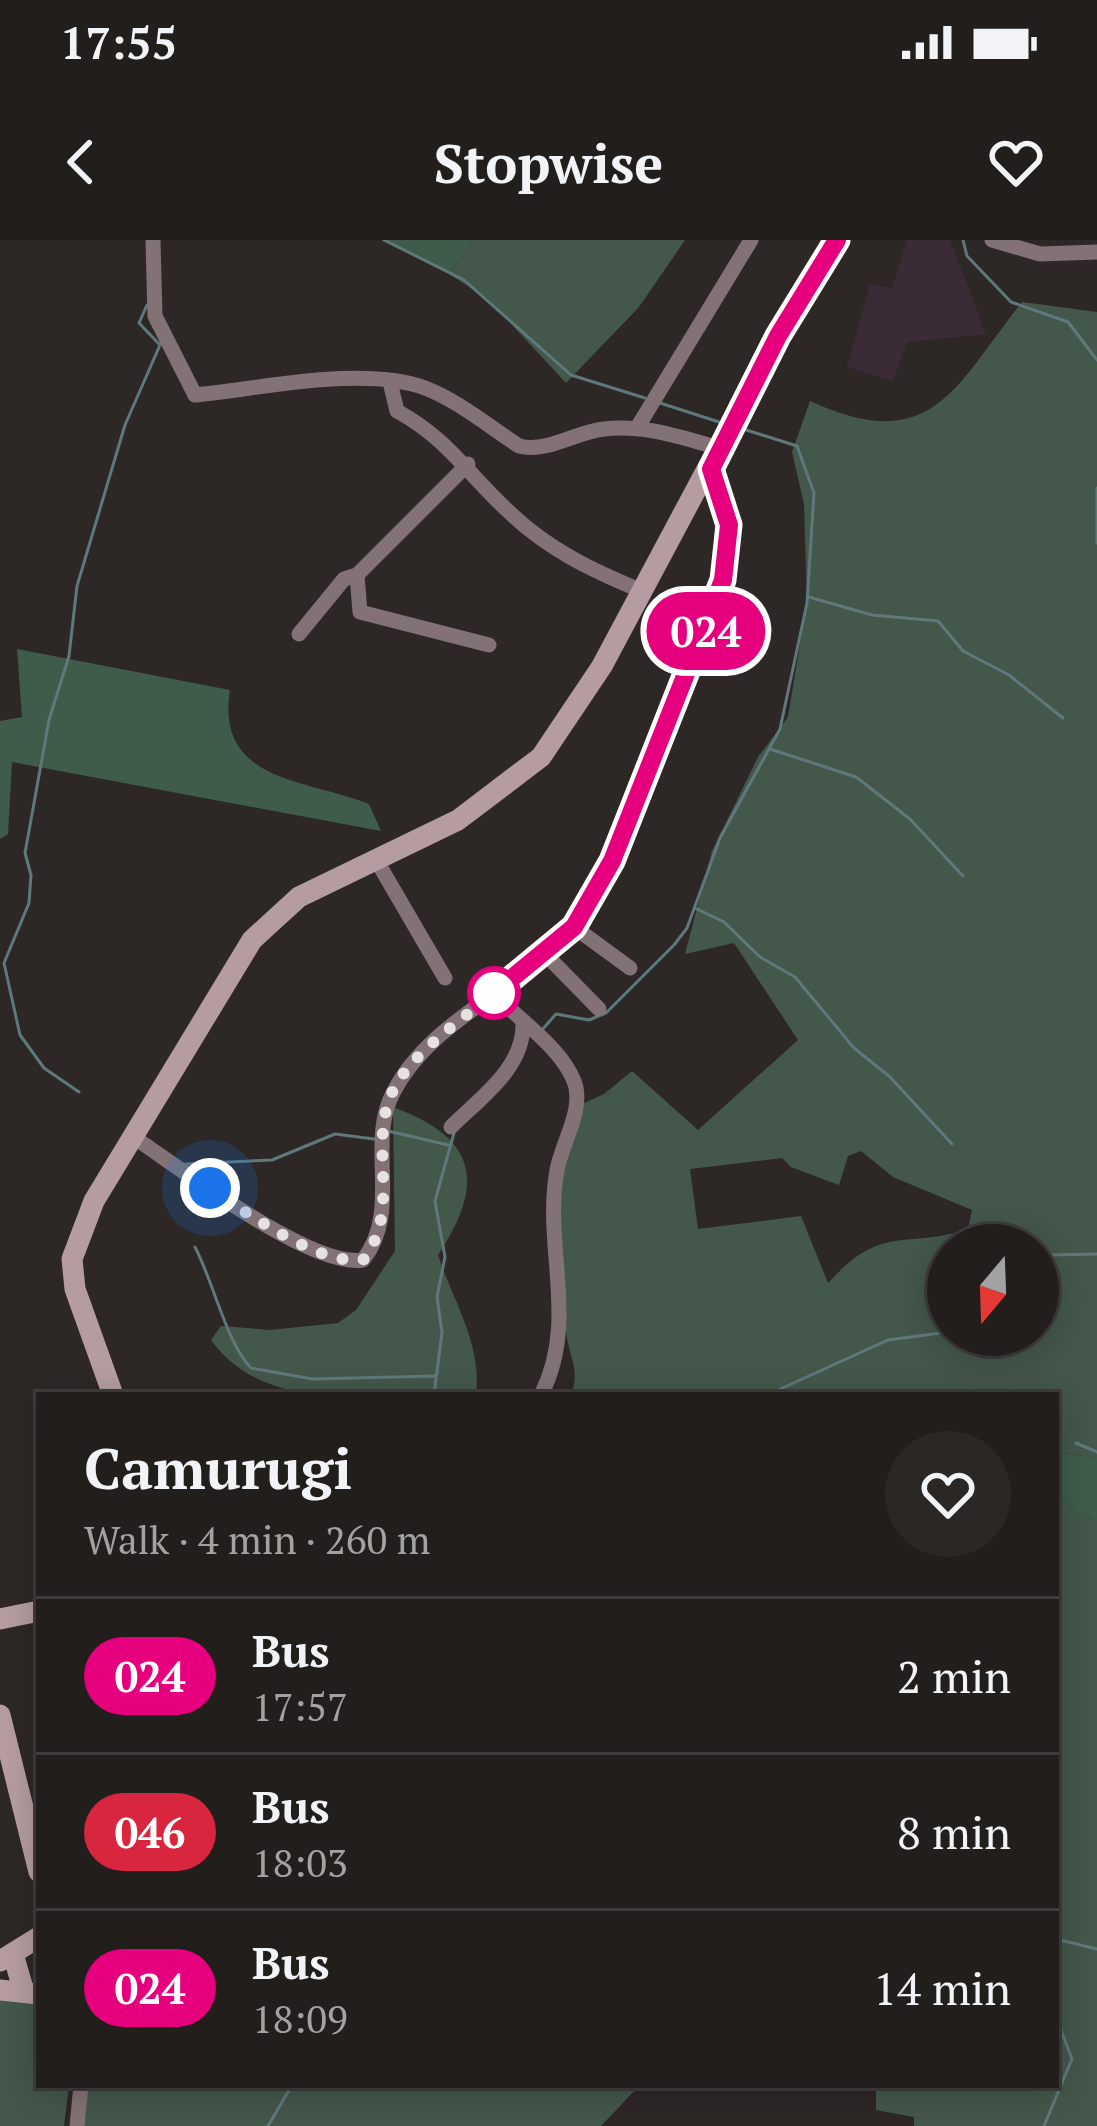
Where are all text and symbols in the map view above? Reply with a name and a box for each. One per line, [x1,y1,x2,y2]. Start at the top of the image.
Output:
text: 17:55 [60,12,177,72]
text: Stopwise [434,127,663,198]
icon: back [48,129,114,195]
icon: heart [983,129,1049,195]
line badge: 024 [637,592,775,670]
text: 024 [670,603,742,659]
unlabelled marker [469,968,519,1018]
your location [180,1158,240,1218]
north arrow [927,1224,1059,1356]
map controls [927,1224,1059,1356]
text: Camurugi [84,1430,352,1505]
button: heart [885,1431,1011,1557]
text: Walk · 4 min · 260 m [84,1513,430,1565]
text: Bus [252,1620,330,1680]
text: 2 min [897,1646,1011,1706]
text: 024 [114,1648,186,1704]
text: 17:57 [252,1680,348,1732]
text: Bus [252,1776,330,1836]
text: 8 min [897,1802,1011,1862]
text: 046 [114,1804,186,1860]
text: 18:03 [252,1836,348,1888]
text: Bus [252,1932,330,1992]
text: 14 min [873,1958,1011,2018]
text: 024 [114,1960,186,2016]
text: 18:09 [252,1992,348,2044]

